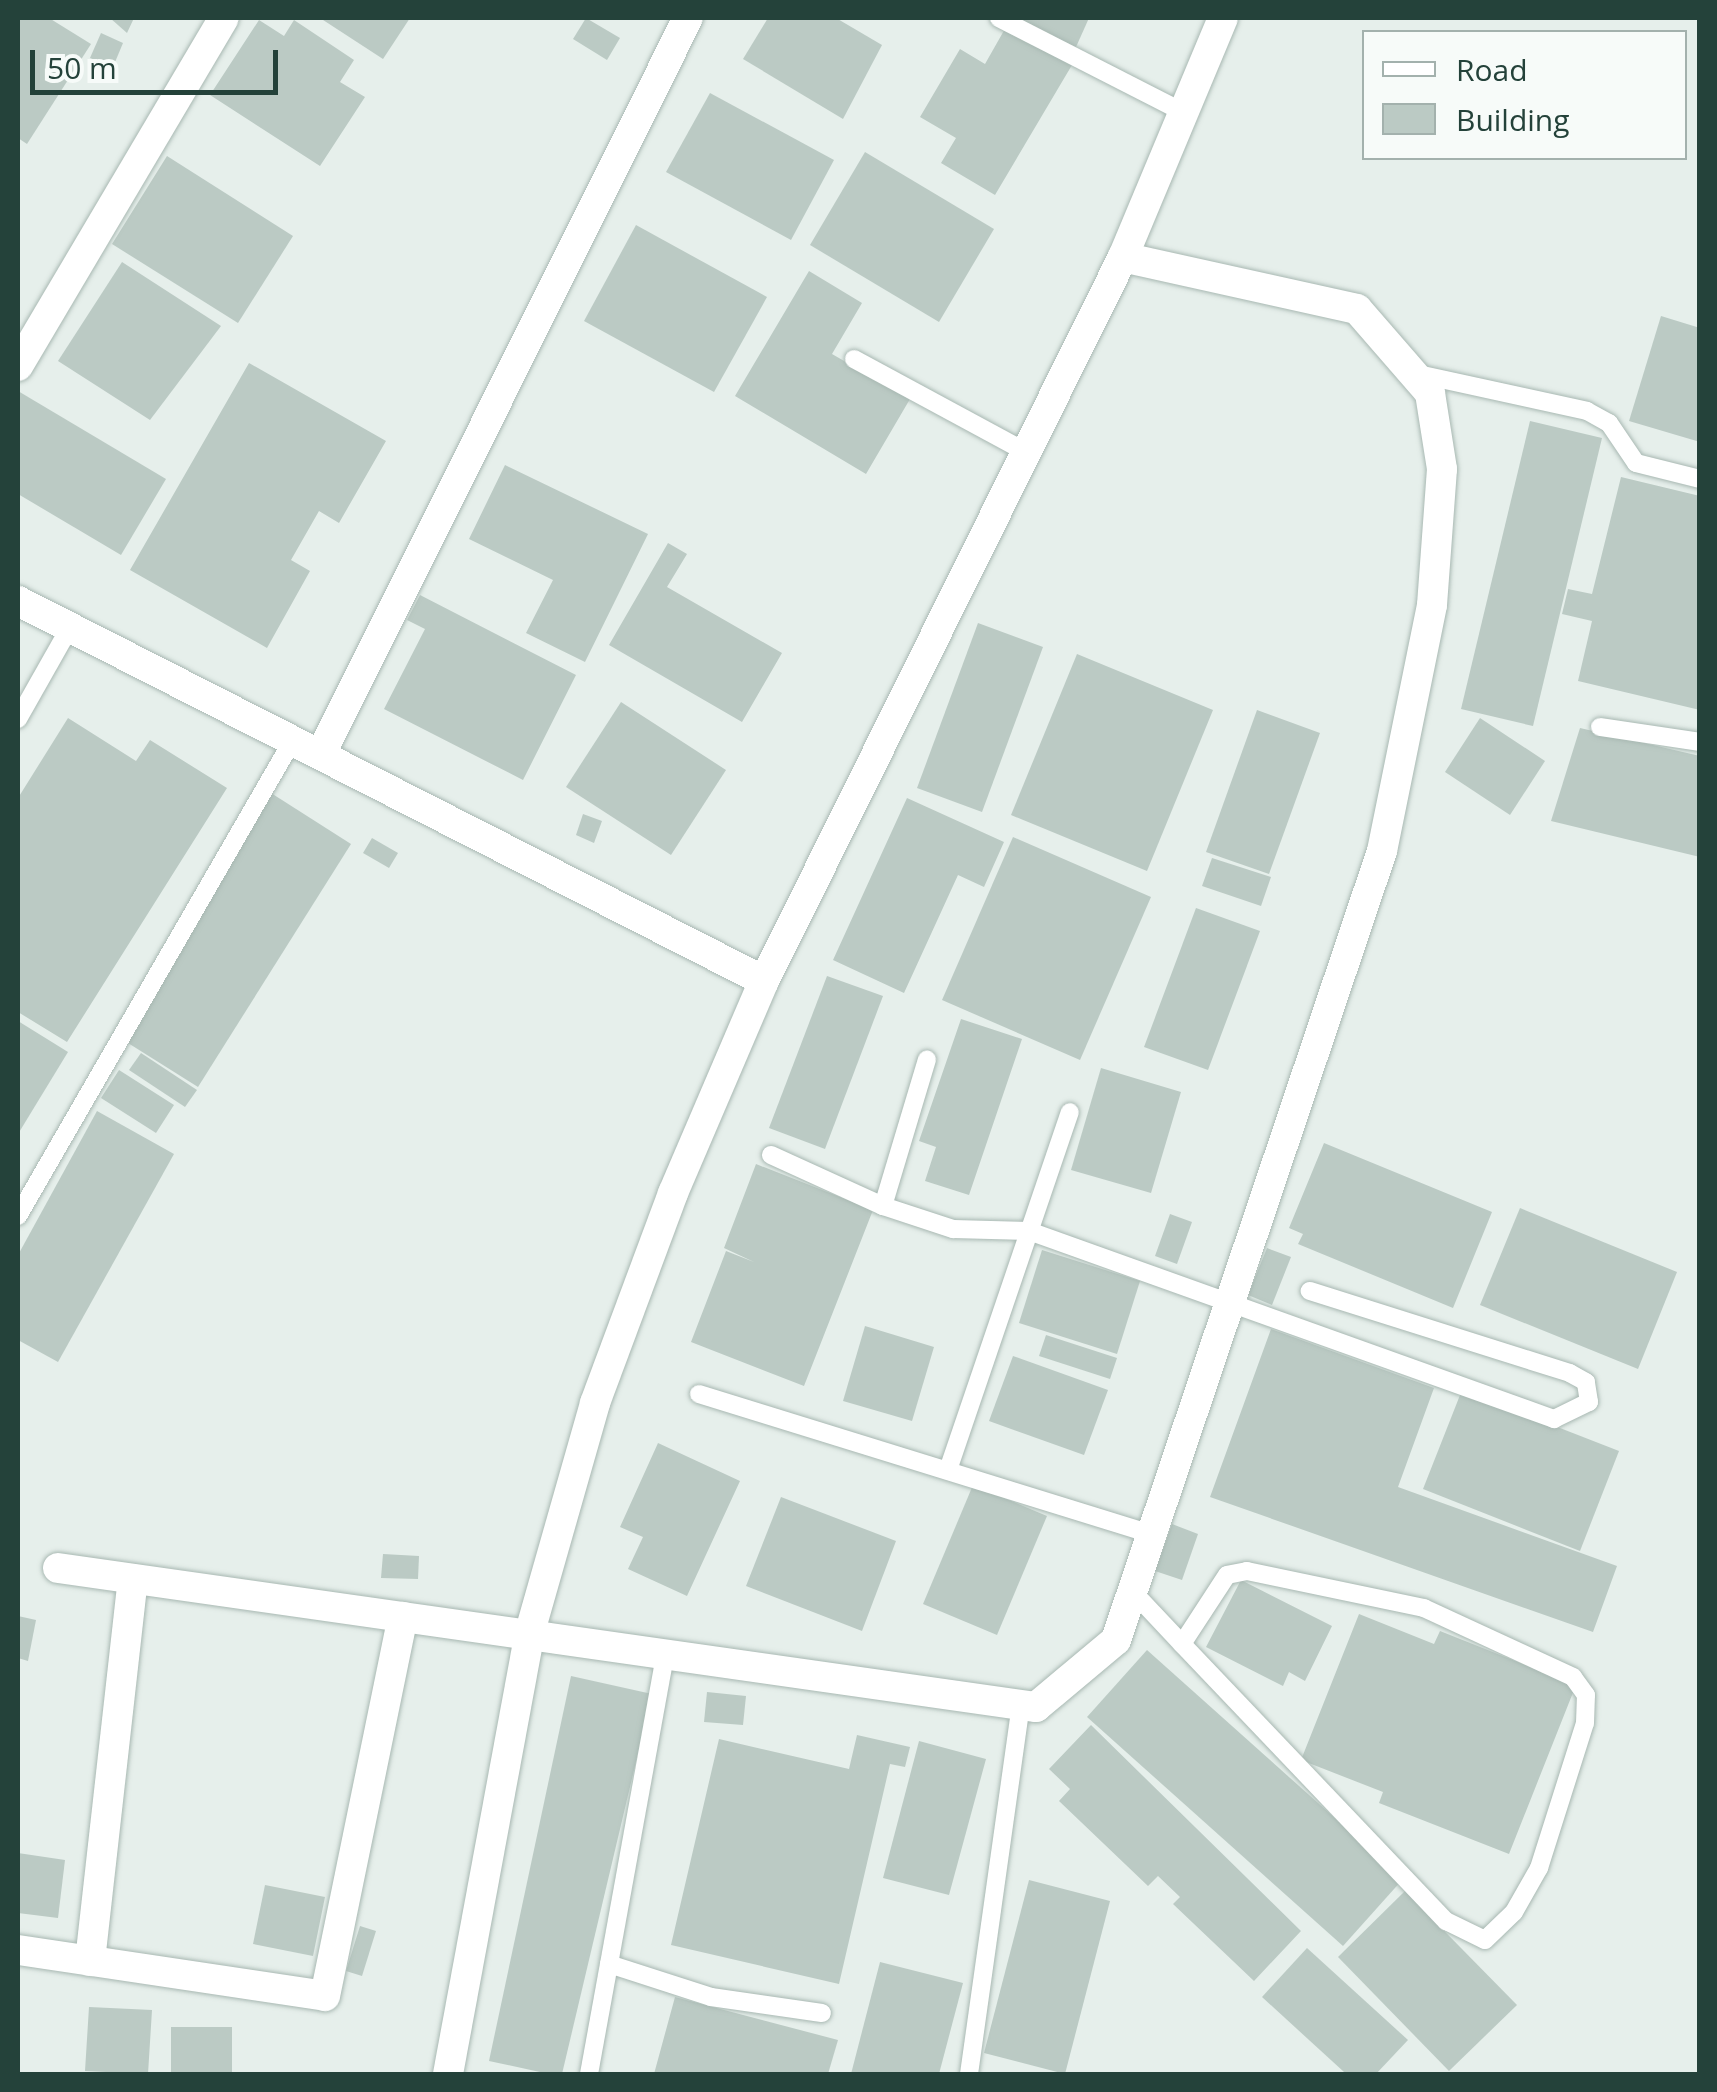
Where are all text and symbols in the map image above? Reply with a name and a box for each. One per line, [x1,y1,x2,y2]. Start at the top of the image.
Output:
scale bar [35,30,282,92]
legend [1362,30,1687,160]
text: 50 m [47,47,117,88]
text: Road [1456,49,1528,90]
text: Building [1456,99,1570,140]

